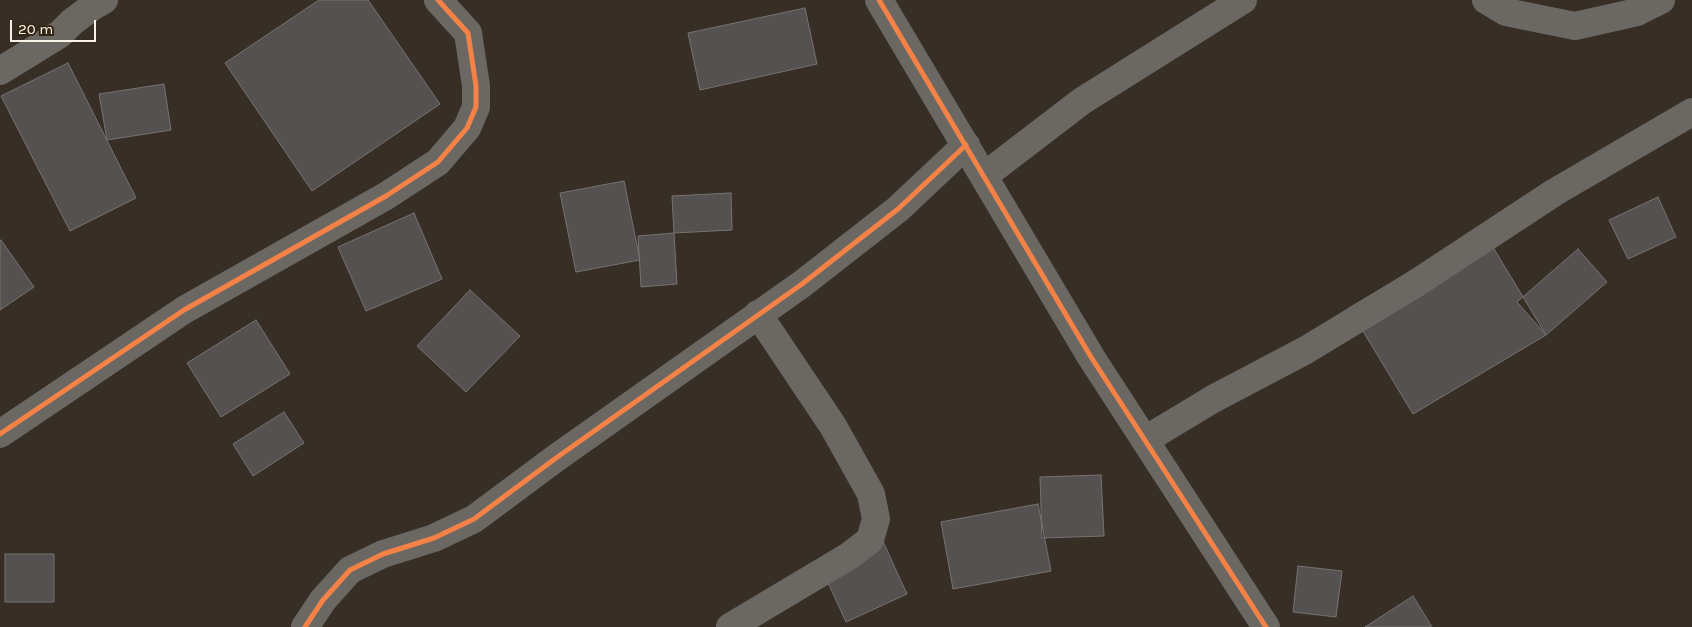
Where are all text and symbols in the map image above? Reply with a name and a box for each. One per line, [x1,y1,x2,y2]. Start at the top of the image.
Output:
scale bar [12,10,99,42]
text: 20 m [18,20,53,38]

